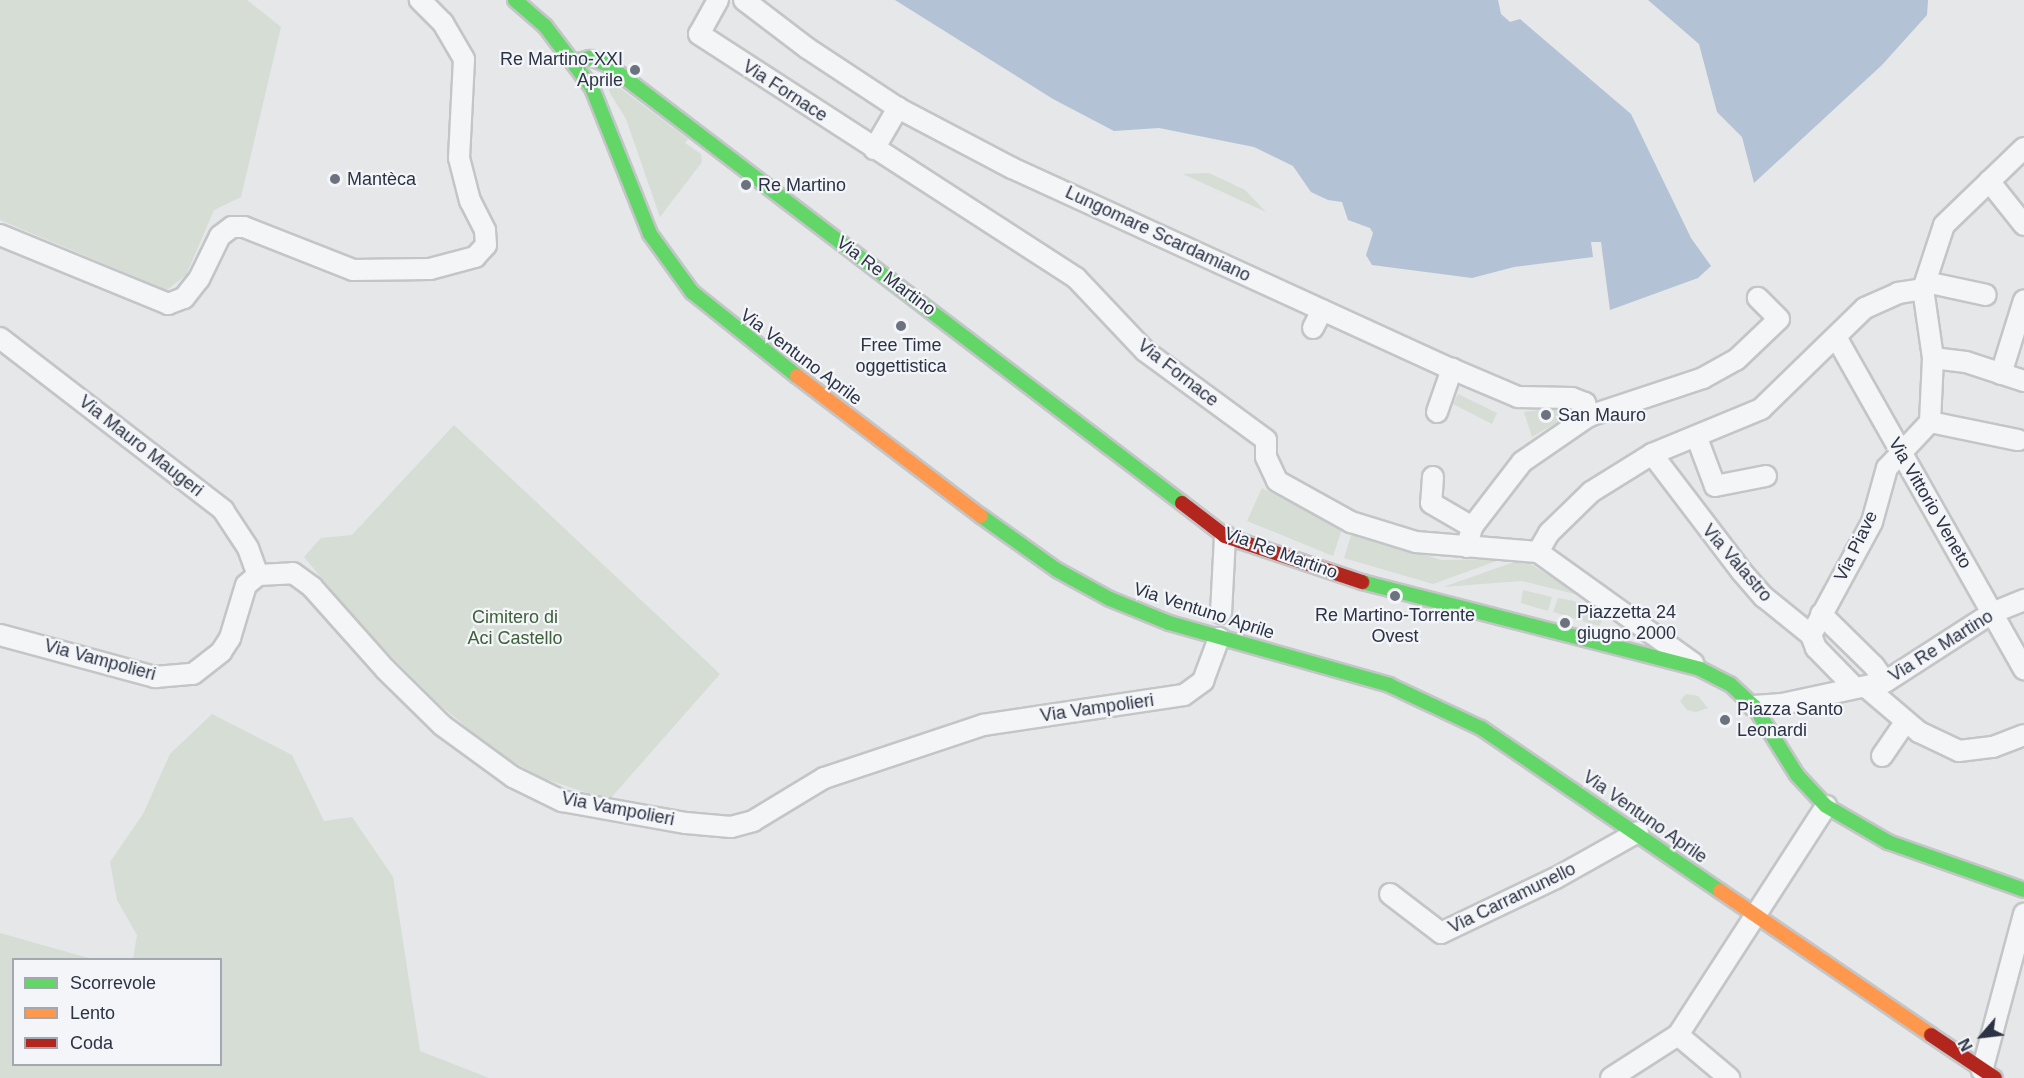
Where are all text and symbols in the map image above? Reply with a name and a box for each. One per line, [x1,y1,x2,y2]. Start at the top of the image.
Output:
place label: Re Martino-XXI Aprile [500,49,623,92]
street label: Via Fornace [739,56,831,126]
marker: Re Martino-XXI Aprile [628,63,642,77]
place label: Mantèca [347,168,416,190]
marker: Mantèca [328,172,342,186]
place label: Re Martino [758,174,846,196]
marker: Re Martino [739,178,753,192]
street label: Lungomare Scardamiano [1062,182,1254,286]
street label: Via Re Martino [832,232,940,320]
street label: Via Ventuno Aprile [735,304,867,410]
marker: Free Time oggettistica [894,319,908,333]
place label: Free Time oggettistica [855,335,947,378]
street label: Via Fornace [1133,335,1223,411]
street label: Via Mauro Maugeri [75,391,207,501]
place label: San Mauro [1558,404,1646,426]
marker: San Mauro [1539,408,1553,422]
street label: Via Vittorio Veneto [1884,434,1976,572]
street label: Via Piave [1830,507,1882,585]
street label: Via Valastro [1698,520,1776,606]
street label: Via Re Martino [1222,523,1340,583]
street label: Via Ventuno Aprile [1130,578,1278,644]
marker: Re Martino-Torrente Ovest [1388,589,1402,603]
place label: Piazzetta 24 giugno 2000 [1577,602,1676,644]
place label: Re Martino-Torrente Ovest [1315,605,1475,648]
street label: Via Re Martino [1885,605,1997,687]
park label: Cimitero di Aci Castello [467,607,563,650]
marker: Piazzetta 24 giugno 2000 [1558,616,1572,630]
street label: Via Vampolieri [42,635,158,685]
street label: Via Vampolieri [1039,689,1155,727]
place label: Piazza Santo Leonardi [1737,699,1843,742]
marker: Piazza Santo Leonardi [1718,713,1732,727]
street label: Via Ventuno Aprile [1578,766,1712,868]
street label: Via Vampolieri [560,787,676,831]
street label: Via Carramunello [1445,858,1579,938]
legend [12,958,222,1066]
text: Scorrevole [70,973,156,993]
text: Lento [70,1003,115,1023]
north arrow [1952,1006,2012,1066]
text: Coda [70,1033,113,1053]
text: N [1955,1036,1976,1054]

